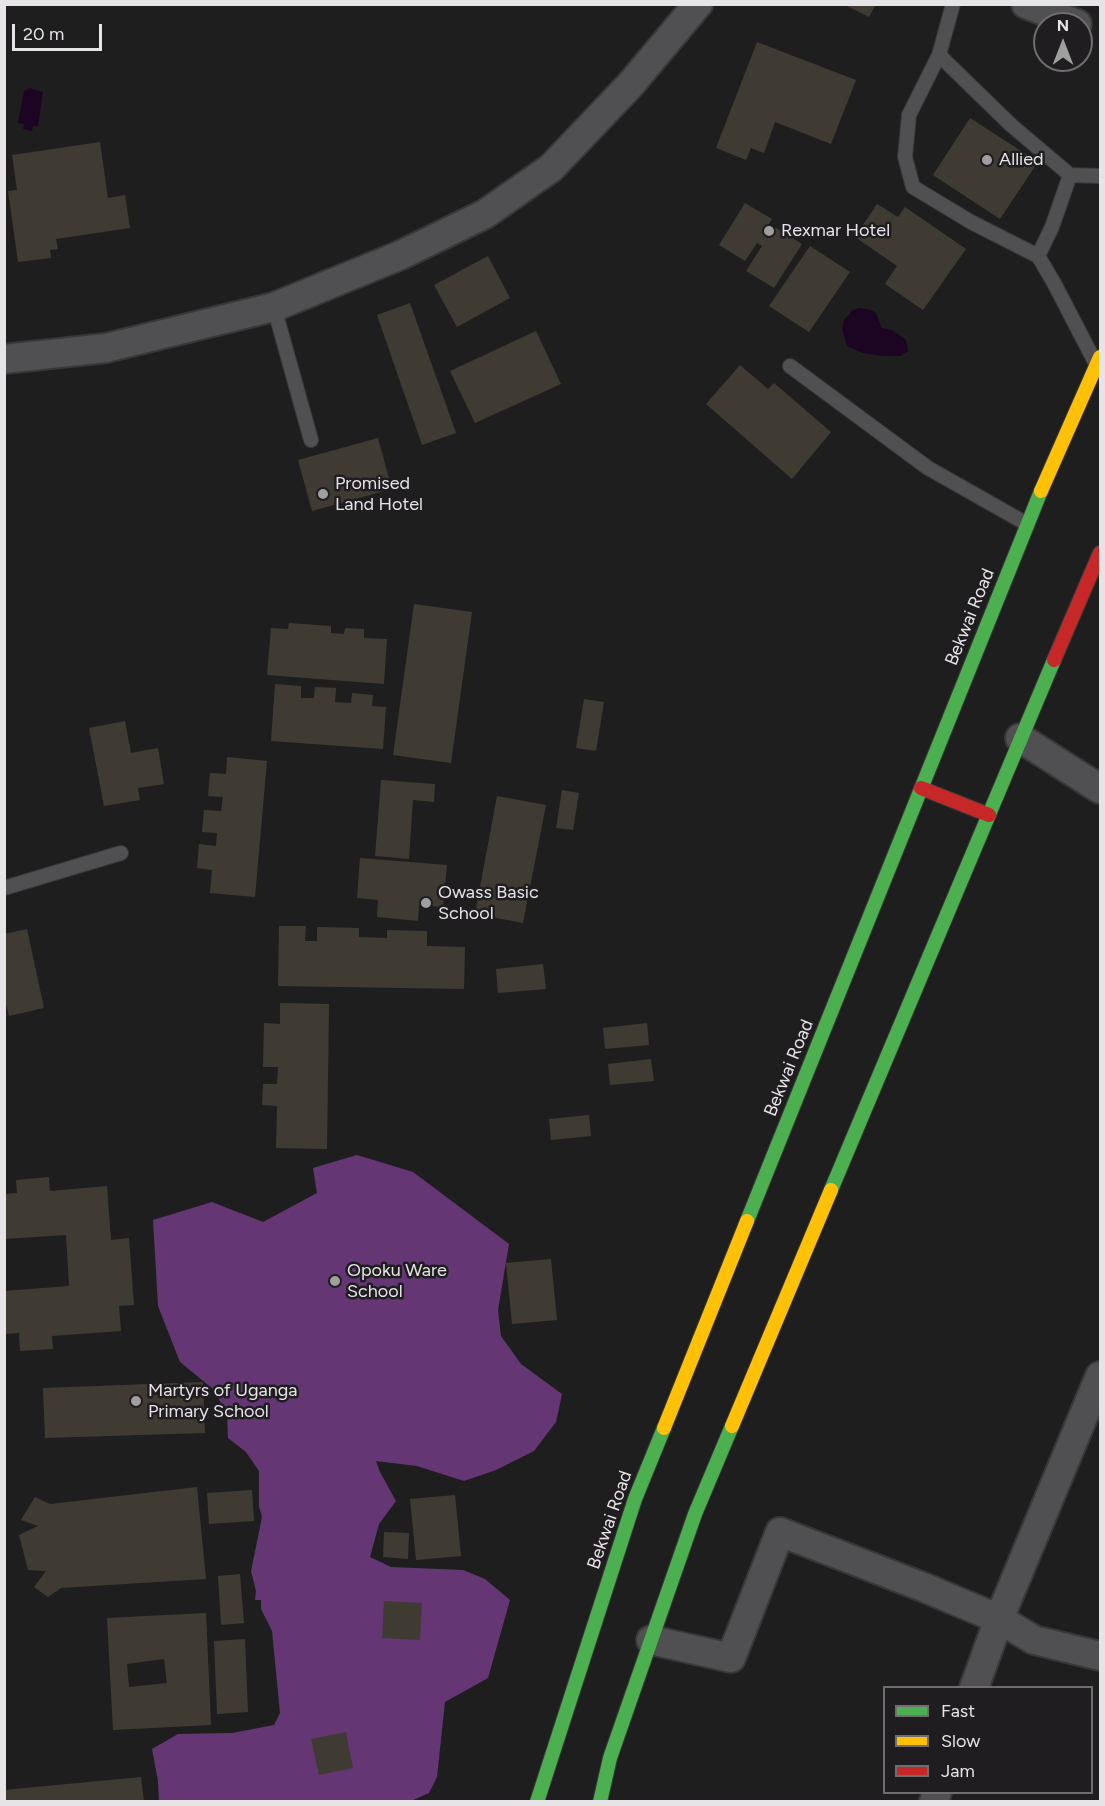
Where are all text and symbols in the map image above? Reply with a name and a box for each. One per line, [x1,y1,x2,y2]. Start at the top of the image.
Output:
scale bar [15,12,105,50]
north arrow [1033,12,1093,72]
text: N [1057,16,1069,35]
text: 20 m [23,23,64,45]
place label: Allied [999,149,1044,171]
marker: Allied [980,153,994,167]
place label: Rexmar Hotel [781,220,890,242]
marker: Rexmar Hotel [762,224,776,238]
place label: Promised Land Hotel [335,473,423,516]
marker: Promised Land Hotel [316,487,330,501]
street label: Bekwai Road [941,565,999,669]
place label: Owass Basic School [438,882,539,924]
marker: Owass Basic School [419,896,433,910]
street label: Bekwai Road [760,1016,818,1120]
place label: Opoku Ware School [347,1260,447,1302]
marker: Opoku Ware School [328,1274,342,1288]
place label: Martyrs of Uganga Primary School [148,1380,297,1422]
marker: Martyrs of Uganga Primary School [129,1394,143,1408]
street label: Bekwai Road [583,1468,637,1572]
legend [883,1686,1093,1794]
text: Fast [941,1700,975,1722]
text: Slow [941,1730,980,1752]
text: Jam [941,1760,975,1782]

